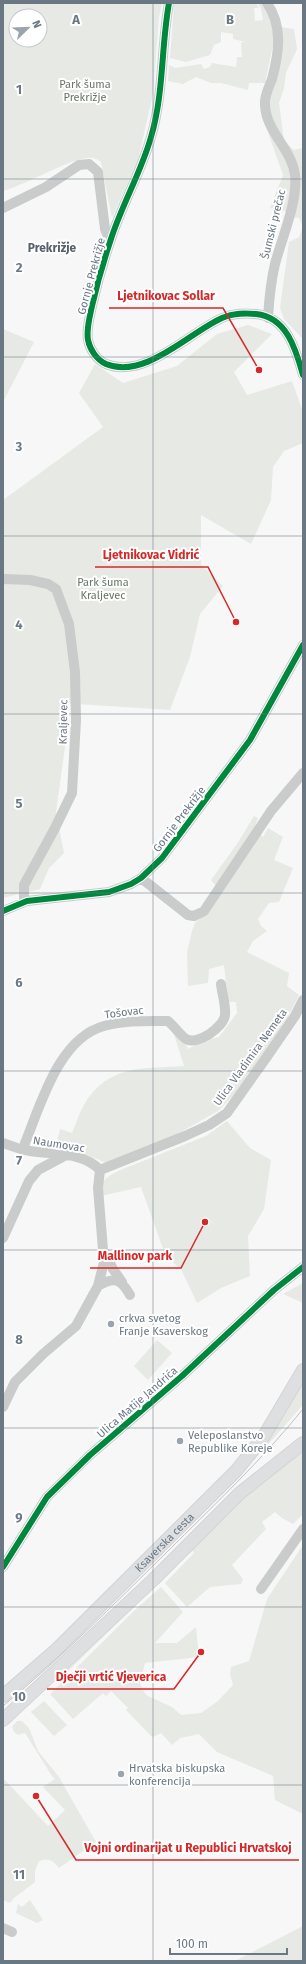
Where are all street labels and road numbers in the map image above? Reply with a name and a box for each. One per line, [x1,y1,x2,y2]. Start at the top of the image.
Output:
street label: Šumski prečac [258,188,288,260]
street label: Gornje Prekrižje [75,236,108,316]
street label: Kraljevec [57,699,70,745]
street label: Gornje Prekrižje [150,784,208,855]
street label: Tošovac [104,1004,144,1021]
street label: Ulica Vladimira Nemeta [211,1006,290,1108]
street label: Naumovac [32,1134,86,1155]
street label: Ulica Matije Jandrića [95,1364,180,1441]
street label: Ksaverska cesta [132,1510,197,1575]

